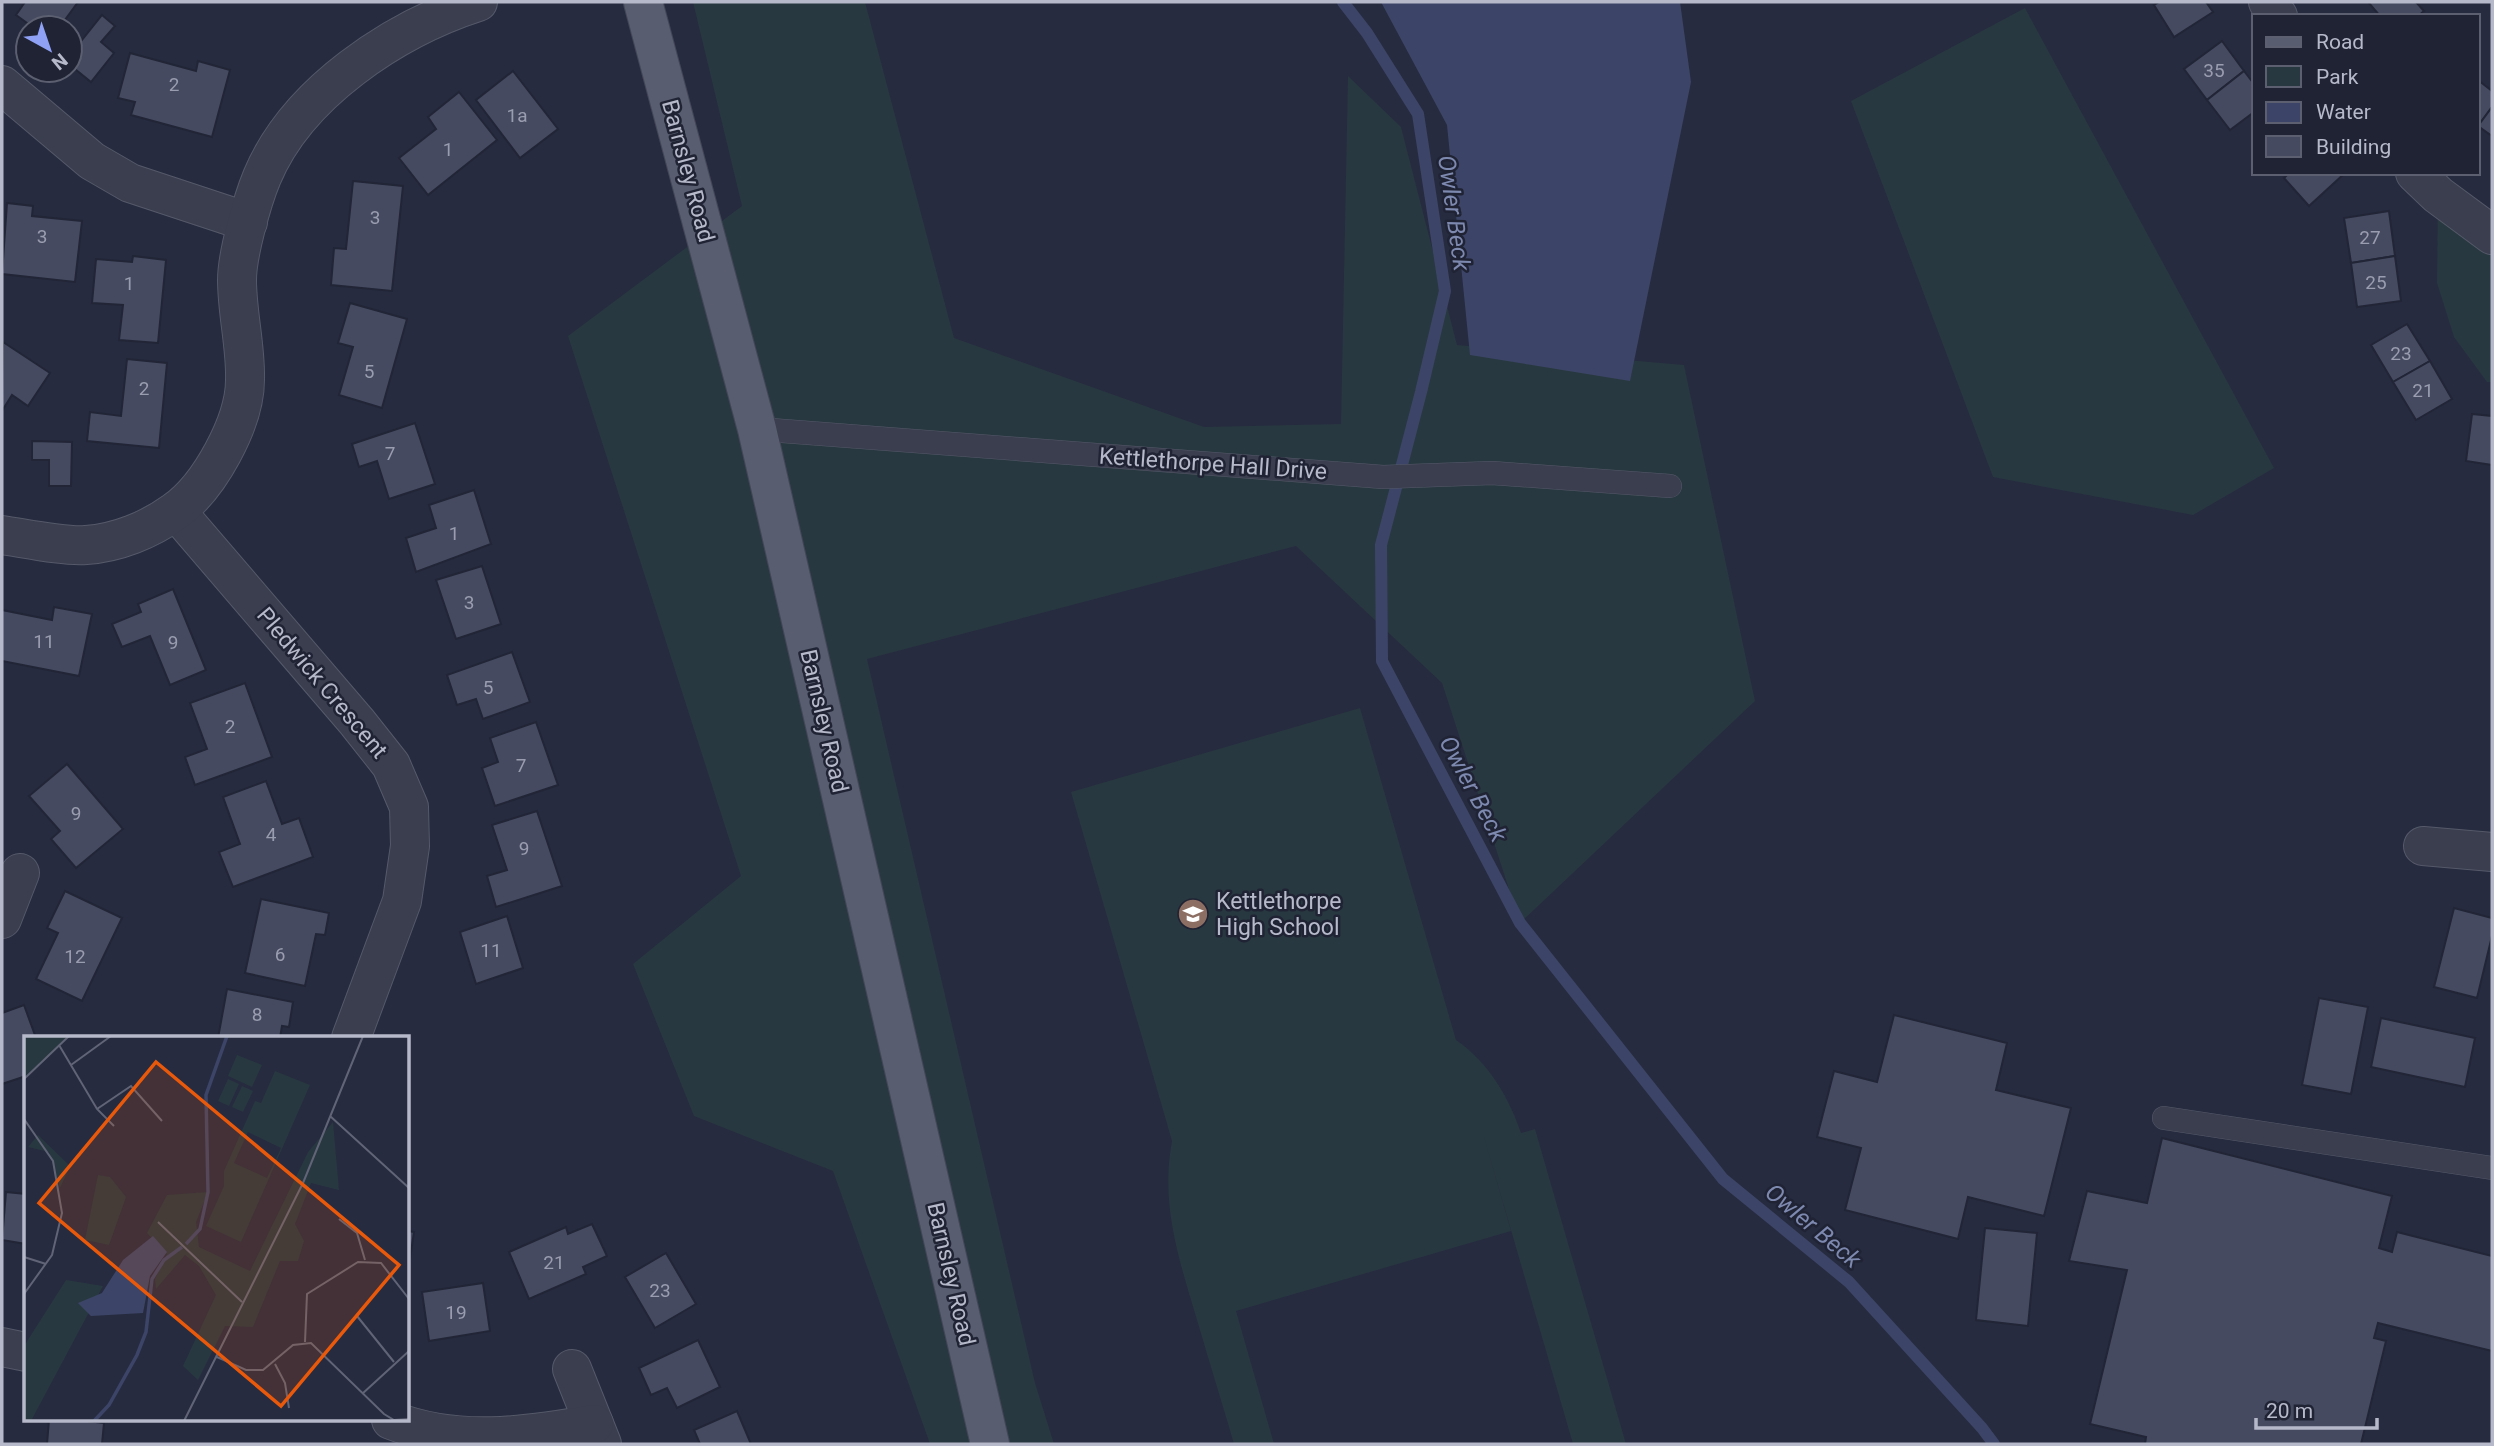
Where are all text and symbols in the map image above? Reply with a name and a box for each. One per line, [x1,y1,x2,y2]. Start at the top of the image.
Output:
north arrow [14,14,84,84]
legend [2252,14,2480,175]
text: Road [2316,30,2364,54]
text: N [47,49,72,75]
house number: 35 [2203,59,2225,82]
text: Park [2316,65,2359,89]
house number: 2 [169,73,179,96]
street label: Barnsley Road [656,97,720,245]
text: Water [2316,100,2371,124]
house number: 1a [506,104,528,127]
text: Building [2316,135,2391,159]
house number: 1 [443,138,453,161]
water label: Owler Beck [1432,154,1476,274]
house number: 3 [370,206,380,229]
house number: 3 [37,225,47,248]
house number: 27 [2359,226,2381,249]
house number: 25 [2365,271,2387,294]
house number: 1 [124,272,134,295]
house number: 23 [2390,342,2412,365]
house number: 5 [364,360,374,383]
house number: 2 [139,377,149,400]
house number: 21 [2412,379,2434,402]
house number: 7 [385,442,395,465]
street label: Kettlethorpe Hall Drive [1098,443,1328,485]
house number: 1 [449,522,459,545]
house number: 3 [464,591,474,614]
street label: Pledwick Crescent [251,602,393,764]
house number: 11 [33,630,55,653]
house number: 9 [168,631,178,654]
street label: Barnsley Road [794,647,854,795]
house number: 5 [483,676,493,699]
house number: 2 [225,715,235,738]
water label: Owler Beck [1433,731,1513,848]
house number: 7 [516,754,526,777]
house number: 9 [71,802,81,825]
house number: 4 [266,823,277,846]
house number: 9 [519,837,529,860]
place label: Kettlethorpe High School [1216,888,1341,941]
school or university icon: Kettlethorpe High School [1176,897,1210,931]
house number: 11 [480,939,502,962]
house number: 6 [275,943,285,966]
house number: 12 [64,945,86,968]
house number: 8 [252,1003,262,1026]
inset map [24,1036,410,1422]
water label: Owler Beck [1760,1178,1867,1275]
street label: Barnsley Road [921,1200,981,1348]
house number: 21 [543,1251,565,1274]
house number: 23 [649,1279,671,1302]
house number: 19 [445,1301,467,1324]
scale bar [2256,1386,2377,1430]
text: 20 m [2266,1399,2313,1423]

